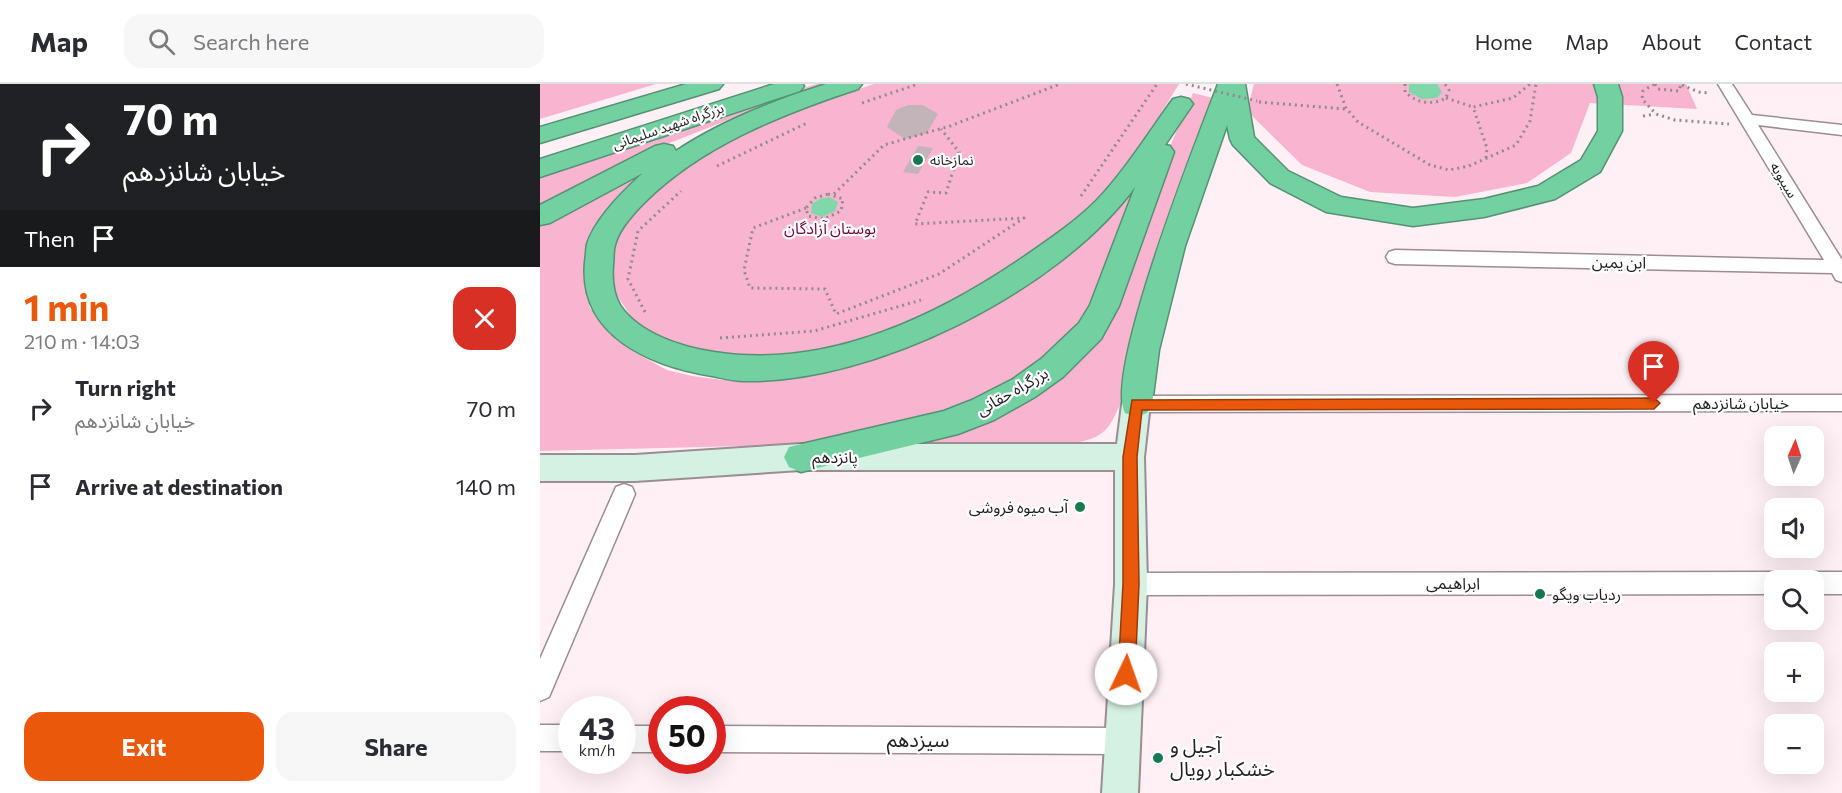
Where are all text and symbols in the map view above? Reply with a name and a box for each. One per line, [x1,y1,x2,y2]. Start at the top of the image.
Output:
search box [124,14,544,68]
text: Map [30,24,88,58]
icon: search [145,25,178,58]
text: Search here [193,28,309,55]
text: Home [1475,29,1532,54]
text: Map [1565,29,1609,54]
text: About [1642,29,1701,54]
text: Contact [1734,29,1812,54]
text: 70 m [123,92,218,144]
street label: بزرگراه شهید سلیمانی [610,98,726,153]
icon: right [24,108,102,186]
place label: نمازخانه [930,151,974,169]
marker: نمازخانه [911,153,925,167]
text: خیابان شانزدهم [123,154,285,187]
street label: سیبویه [1766,159,1802,201]
park label: بوستان آزادگان [784,218,876,238]
icon: arrive [87,222,120,255]
text: Then [24,225,75,252]
street label: ابن یمین [1592,252,1646,272]
text: 1 min [24,284,109,328]
button: close [453,287,516,350]
text: 210 m · 14:03 [24,329,140,353]
pin [1628,341,1679,403]
icon: arrive [1637,350,1670,383]
street label: بزرگراه حقانی [972,362,1052,420]
text: Turn right [75,374,176,401]
icon: right [24,392,57,425]
street label: خیابان شانزدهم [1693,393,1789,416]
text: 70 m [467,395,516,422]
text: خیابان شانزدهم [75,408,195,432]
north arrow [1764,426,1824,486]
map controls [1764,426,1824,774]
street label: پانزدهم [812,447,858,470]
icon: arrive [24,470,57,503]
text: Arrive at destination [75,473,283,500]
text: 140 m [456,473,516,500]
place label: آب میوه فروشی [969,497,1069,517]
button: sound [1764,498,1824,558]
marker: آب میوه فروشی [1073,500,1087,514]
button: search [1764,570,1824,630]
street label: ابراهیمی [1426,573,1480,593]
place label: ردیاب ویگو [1552,584,1621,604]
marker: ردیاب ویگو [1533,587,1547,601]
position arrow [1094,642,1158,706]
button: + [1764,642,1824,702]
speed limit sign: 50 [648,696,726,774]
text: 43 [579,709,615,746]
button: Exit [24,712,264,781]
button: Share [276,712,516,781]
button: − [1764,714,1824,774]
street label: سیزدهم [887,727,949,755]
place label: آجیل و خشکبار رویال [1170,733,1275,781]
text: km/h [579,741,615,759]
marker: آجیل و خشکبار رویال [1151,751,1165,765]

